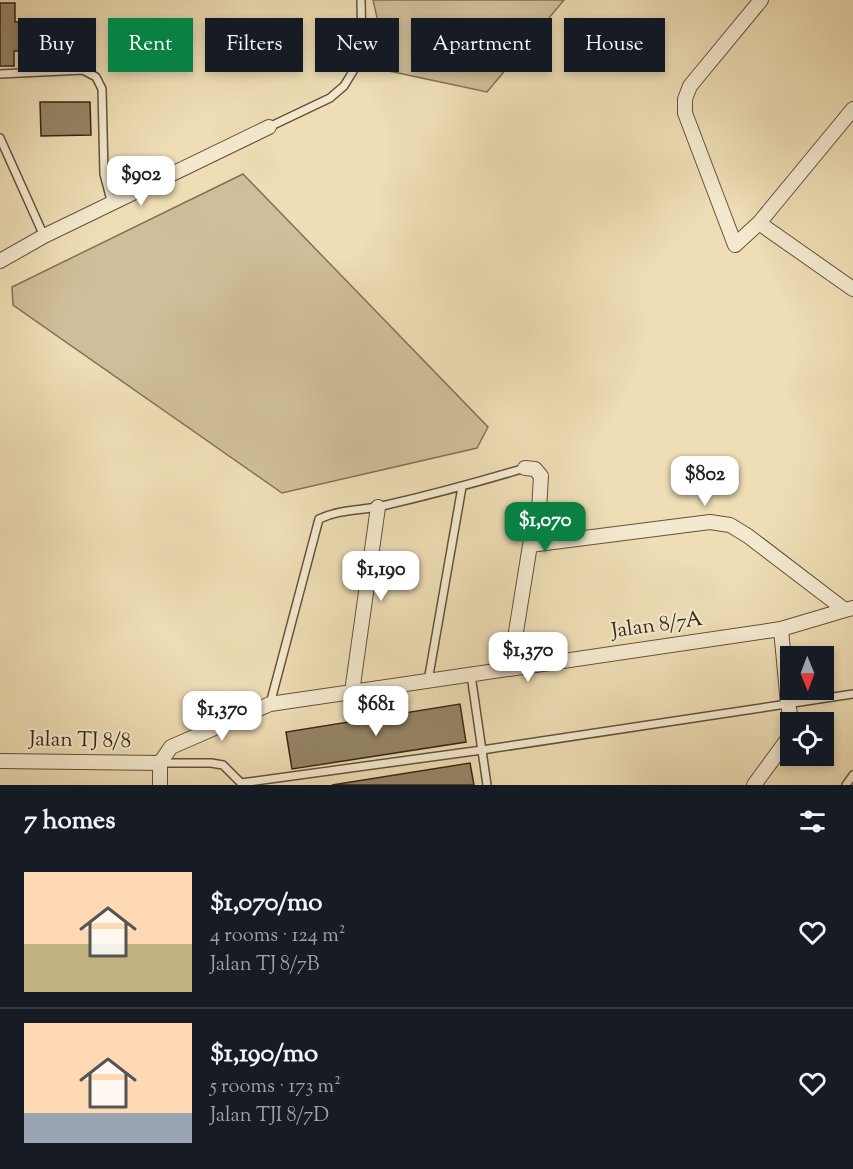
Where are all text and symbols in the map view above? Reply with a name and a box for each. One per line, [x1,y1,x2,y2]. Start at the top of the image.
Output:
chip: Buy [18,18,96,72]
chip: Rent [108,18,193,72]
chip: Filters [205,18,303,72]
chip: New [315,18,399,72]
chip: Apartment [411,18,552,72]
chip: House [564,18,665,72]
pin: $902 [105,156,177,207]
text: $902 [121,161,161,190]
pin: $802 [669,456,741,507]
text: $802 [685,461,725,490]
pin: $1,070 [496,502,594,553]
text: $1,070 [519,507,571,536]
pin: $1,190 [332,551,430,602]
text: $1,190 [356,556,406,585]
street label: Jalan 8/7A [608,605,705,647]
pin: $1,370 [479,632,577,683]
text: $1,370 [503,637,553,666]
north arrow [780,646,834,700]
map controls [780,646,834,766]
pin: $681 [340,686,412,737]
pin: $1,370 [173,691,271,742]
text: $681 [357,691,395,720]
text: $1,370 [197,696,247,725]
button: locate [780,712,834,766]
street label: Jalan TJ 8/8 [28,725,131,757]
text: 7 homes [24,803,115,840]
icon: filters [796,805,829,838]
text: $1,070/mo [210,885,322,922]
icon: home [72,896,144,968]
icon: heart [796,916,829,949]
text: 4 rooms · 124 m² [210,922,345,951]
text: Jalan TJ 8/7B [210,951,319,980]
text: $1,190/mo [210,1036,318,1073]
icon: home [72,1047,144,1119]
icon: heart [796,1067,829,1100]
text: 5 rooms · 173 m² [210,1073,341,1102]
text: Jalan TJI 8/7D [210,1102,329,1131]

